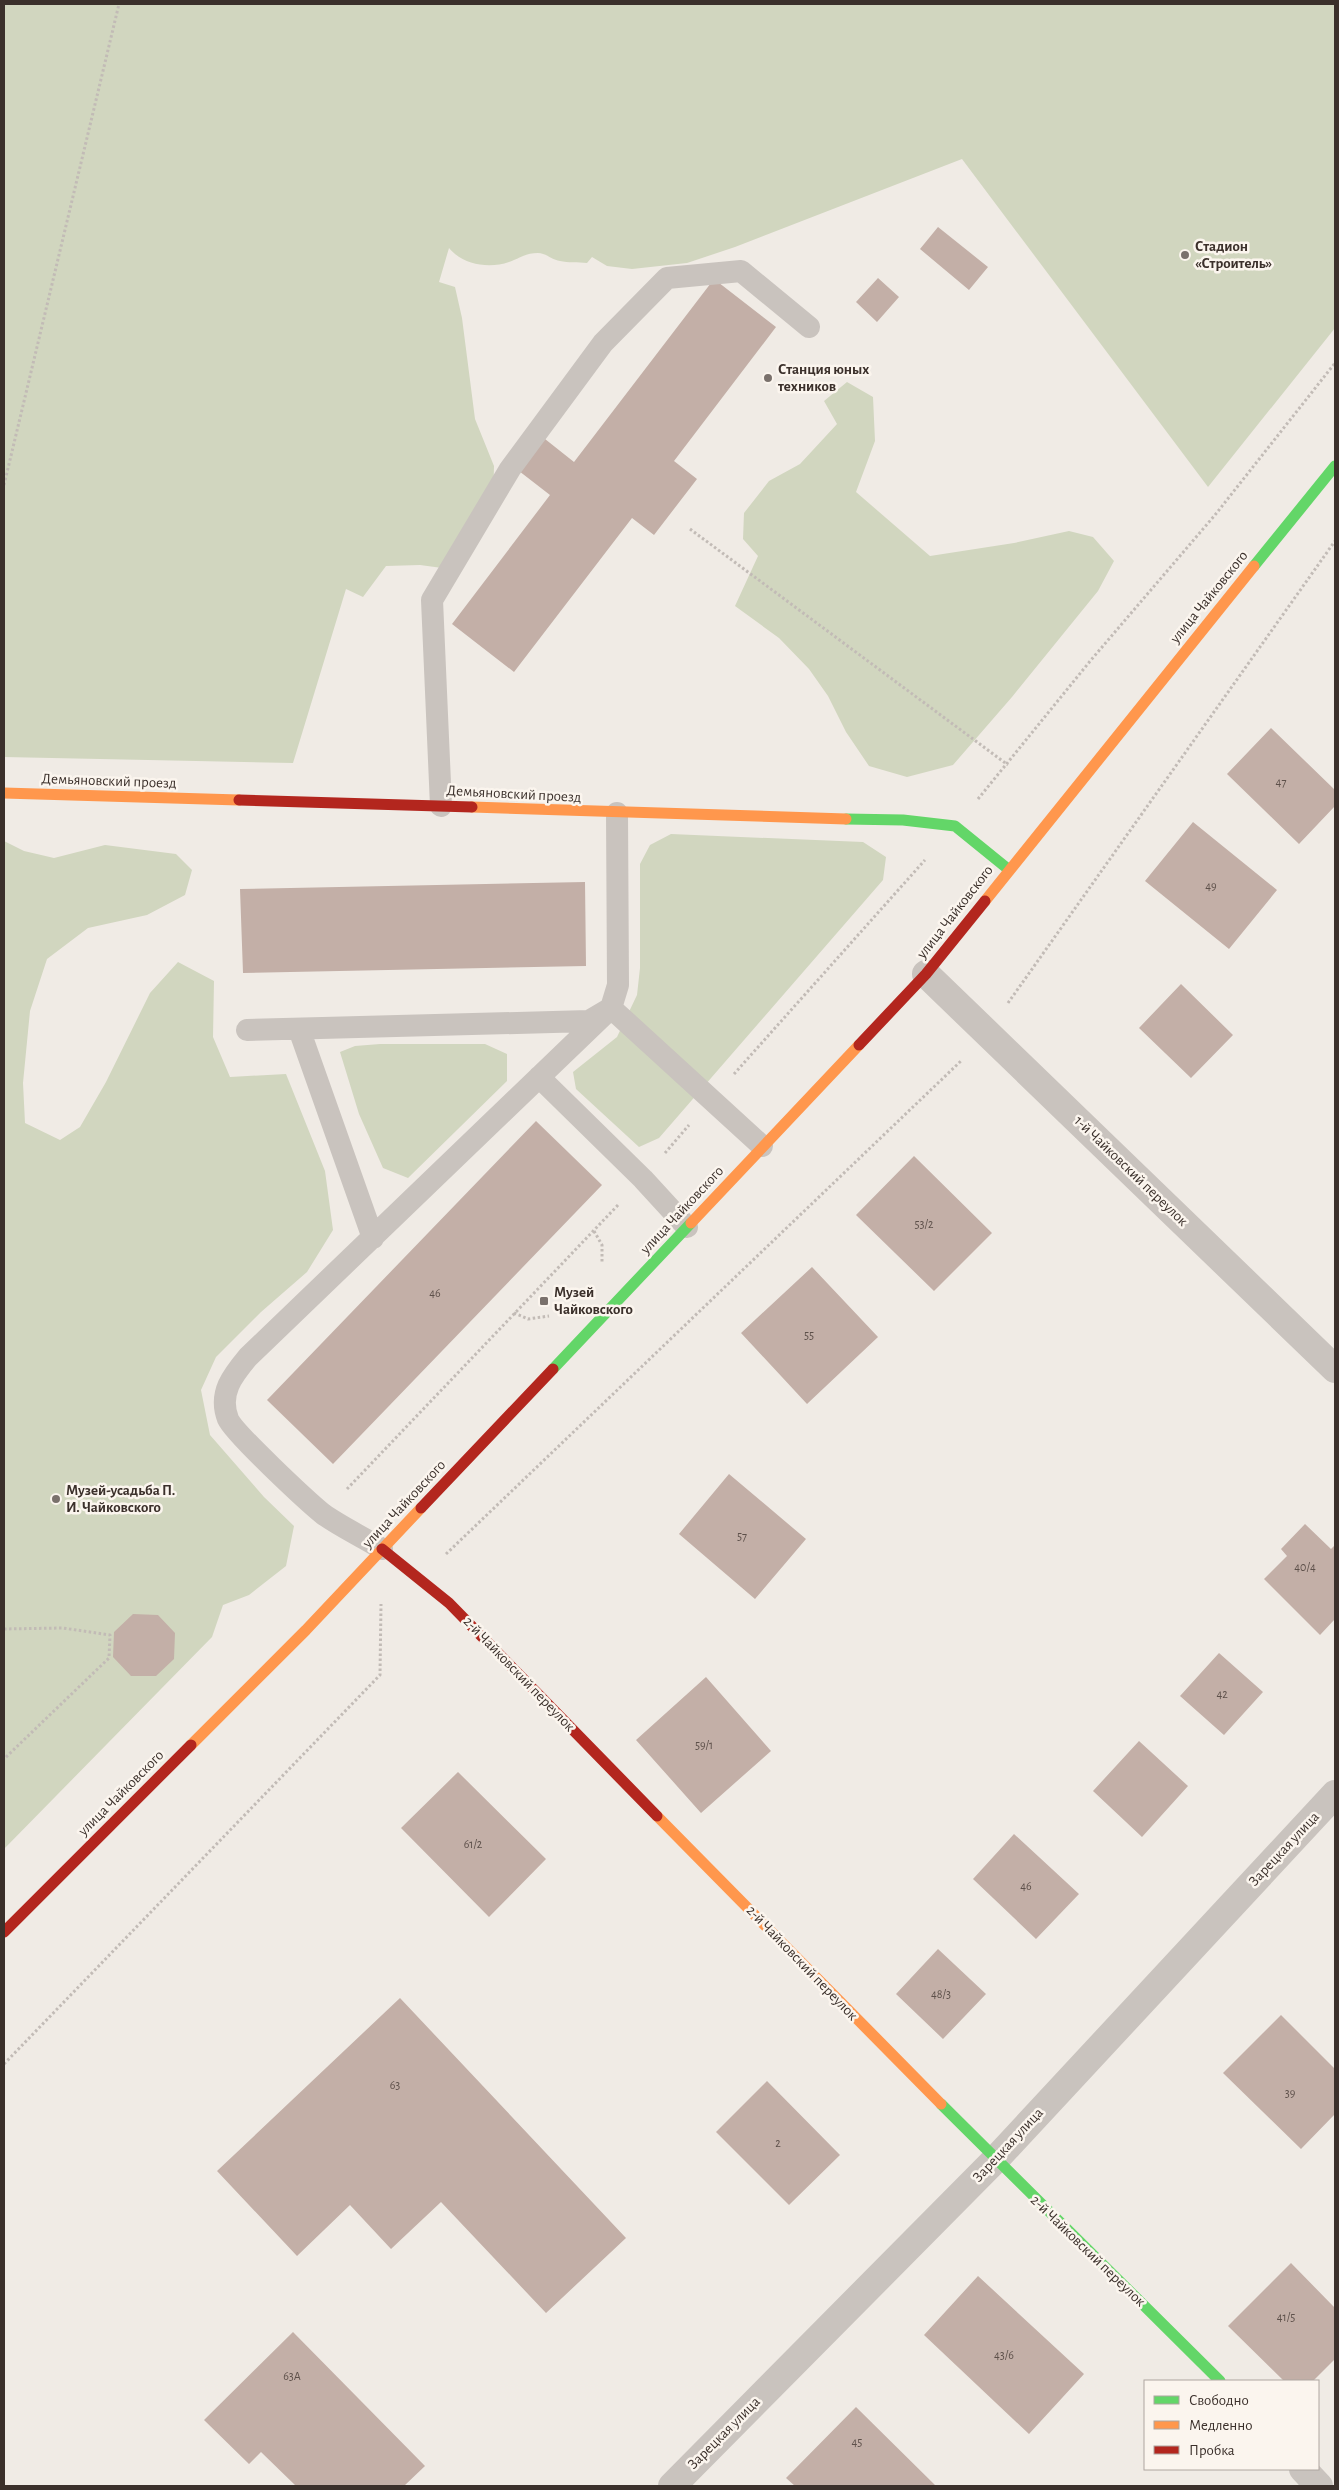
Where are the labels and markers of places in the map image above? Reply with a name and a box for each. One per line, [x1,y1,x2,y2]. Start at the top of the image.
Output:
place label: Стадион «Строитель» [1195,239,1272,271]
marker: Стадион «Строитель» [1179,249,1191,261]
place label: Станция юных техников [777,362,869,394]
marker: Станция юных техников [762,372,774,384]
place label: Музей Чайковского [554,1285,633,1317]
marker: Музей Чайковского [538,1295,550,1307]
place label: Музей-усадьба П. И. Чайковского [66,1483,175,1515]
marker: Музей-усадьба П. И. Чайковского [50,1493,62,1505]

